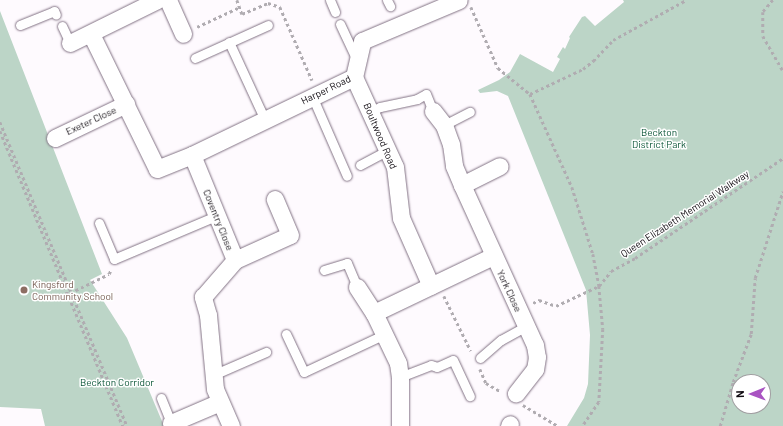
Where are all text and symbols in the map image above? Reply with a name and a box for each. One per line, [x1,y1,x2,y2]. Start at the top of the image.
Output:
street label: Harper Road [299,73,353,107]
street label: Boultwood Road [361,101,399,171]
street label: Exeter Close [64,104,118,138]
park label: Beckton District Park [632,126,686,150]
street label: Queen Elizabeth Memorial Walkway [619,168,751,260]
street label: Coventry Close [200,188,236,252]
street label: York Close [494,268,524,314]
place label: Kingsford Community School [32,278,113,302]
marker: Kingsford Community School [19,285,29,295]
north arrow [731,374,771,414]
park label: Beckton Corridor [80,377,154,389]
text: N [733,390,746,398]

